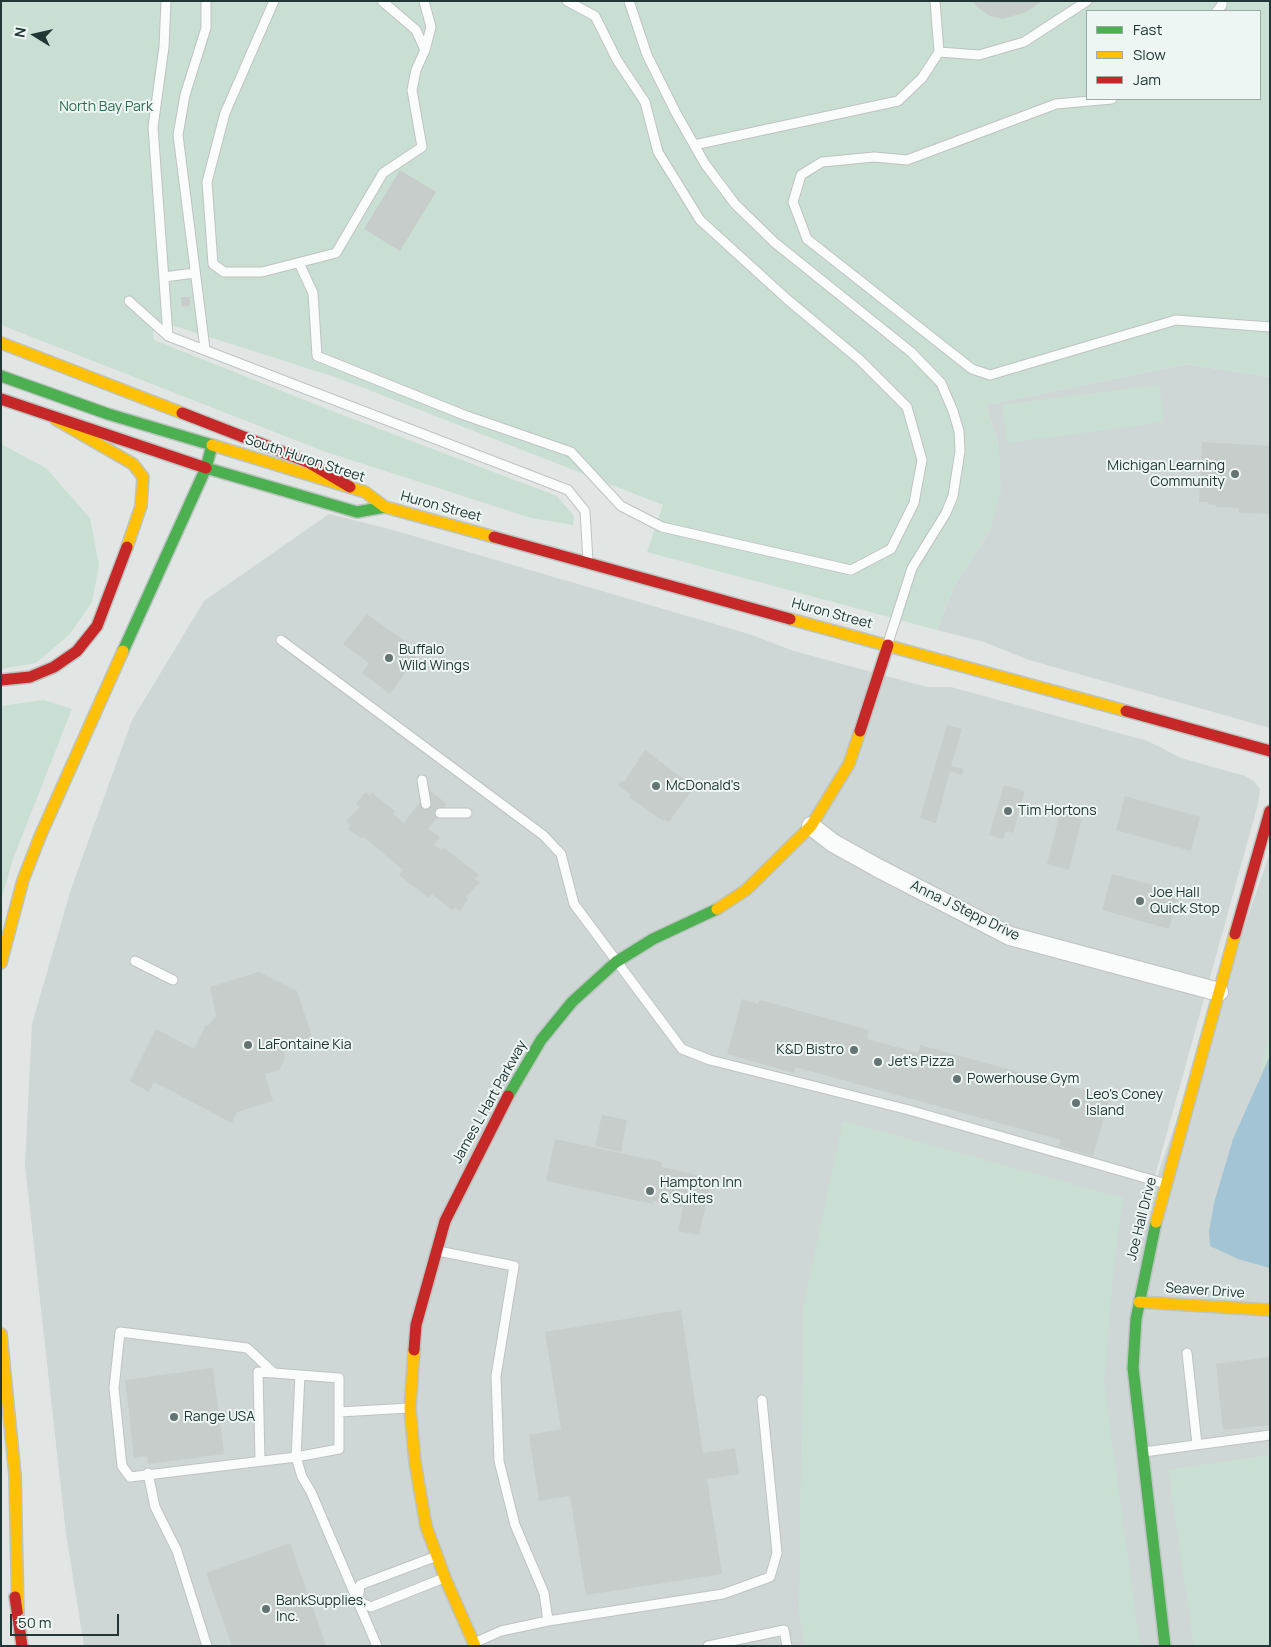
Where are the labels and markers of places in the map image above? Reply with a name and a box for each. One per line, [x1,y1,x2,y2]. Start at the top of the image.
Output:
place label: Michigan Learning Community [1107,458,1225,491]
marker: Michigan Learning Community [1229,468,1241,480]
place label: Buffalo Wild Wings [399,642,469,674]
marker: Buffalo Wild Wings [383,652,395,664]
place label: McDonald's [666,778,740,794]
marker: McDonald's [650,780,662,792]
place label: Tim Hortons [1018,803,1096,819]
marker: Tim Hortons [1002,805,1014,817]
place label: Joe Hall Quick Stop [1150,885,1220,918]
marker: Joe Hall Quick Stop [1134,895,1146,907]
place label: LaFontaine Kia [258,1037,352,1053]
marker: LaFontaine Kia [242,1039,254,1051]
place label: K&D Bistro [776,1042,844,1058]
marker: K&D Bistro [848,1044,860,1056]
place label: Jet's Pizza [888,1054,954,1070]
marker: Jet's Pizza [872,1056,884,1068]
place label: Powerhouse Gym [967,1071,1079,1087]
marker: Powerhouse Gym [951,1073,963,1085]
place label: Leo's Coney Island [1086,1087,1163,1120]
marker: Leo's Coney Island [1070,1097,1082,1109]
place label: Hampton Inn & Suites [660,1175,742,1208]
marker: Hampton Inn & Suites [644,1185,656,1197]
place label: Range USA [184,1409,255,1425]
marker: Range USA [168,1411,180,1423]
place label: BankSupplies, Inc. [276,1593,367,1625]
marker: BankSupplies, Inc. [260,1603,272,1615]

